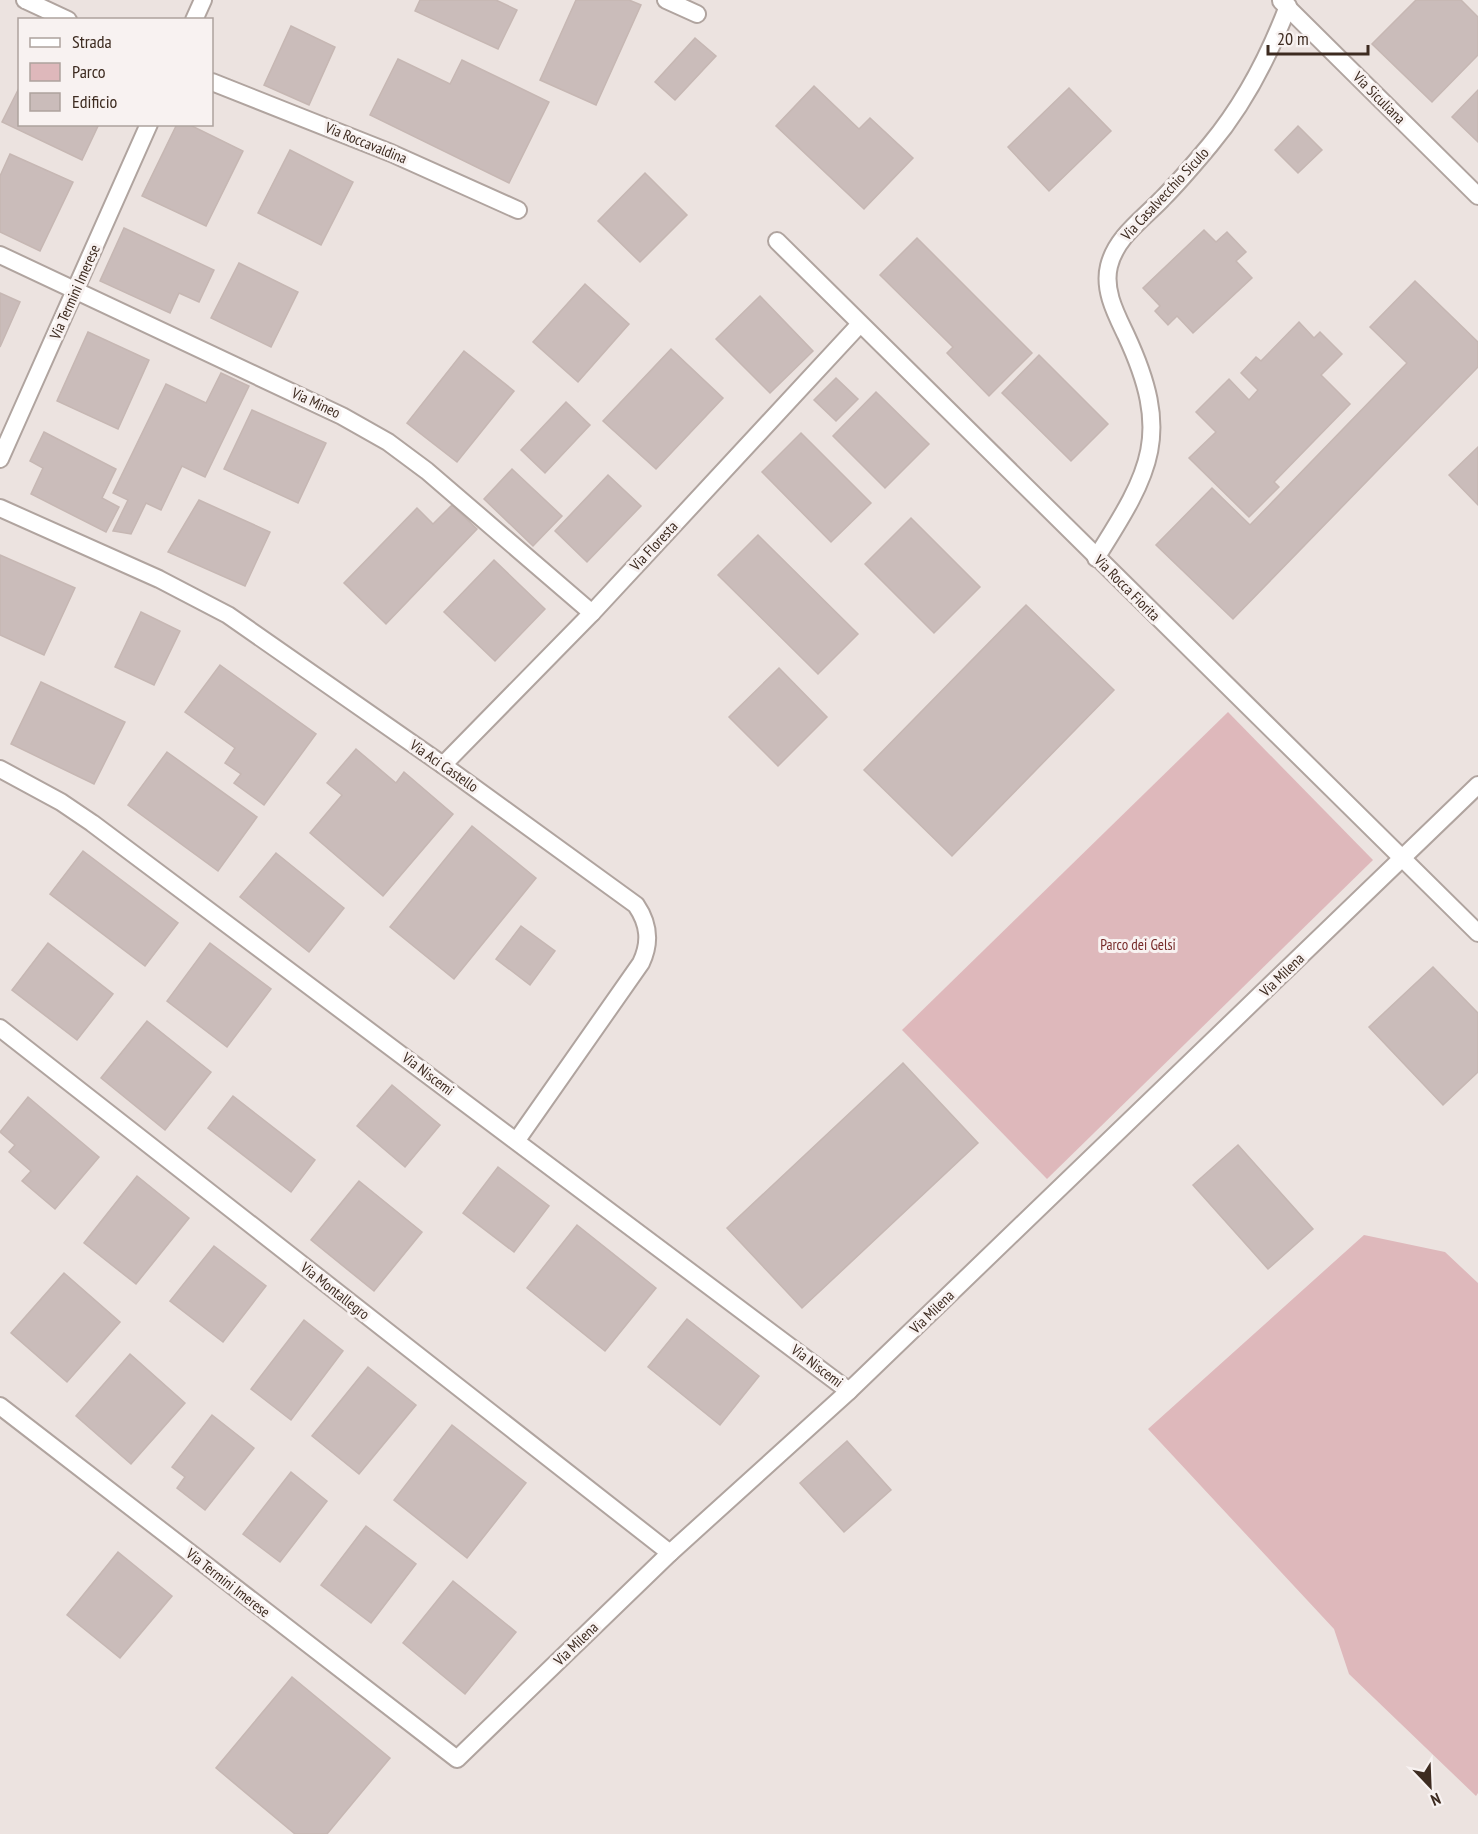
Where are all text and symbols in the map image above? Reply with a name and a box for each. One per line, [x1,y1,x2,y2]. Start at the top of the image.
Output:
legend [18,18,213,126]
scale bar [1268,18,1368,56]
text: 20 m [1277,27,1309,50]
text: Strada [72,30,112,53]
text: Parco [72,60,106,83]
street label: Via Siculiana [1349,67,1409,128]
text: Edificio [72,90,118,113]
street label: Via Roccavaldina [322,117,410,168]
street label: Via Casalvecchio Siculo [1116,143,1212,245]
street label: Via Termini Imerese [45,242,104,343]
street label: Via Mineo [288,383,343,422]
street label: Via Floresta [625,517,681,575]
street label: Via Rocca Fiorita [1090,550,1164,625]
street label: Via Aci Castello [406,735,482,796]
park label: Parco dei Gelsi [1100,935,1176,954]
street label: Via Milena [1255,949,1308,1001]
street label: Via Niscemi [398,1047,458,1099]
street label: Via Montallegro [296,1257,374,1323]
street label: Via Milena [905,1286,958,1338]
street label: Via Niscemi [787,1339,847,1391]
street label: Via Termini Imerese [182,1543,274,1621]
street label: Via Milena [549,1618,602,1670]
north arrow [1400,1756,1460,1816]
text: N [1428,1789,1444,1811]

